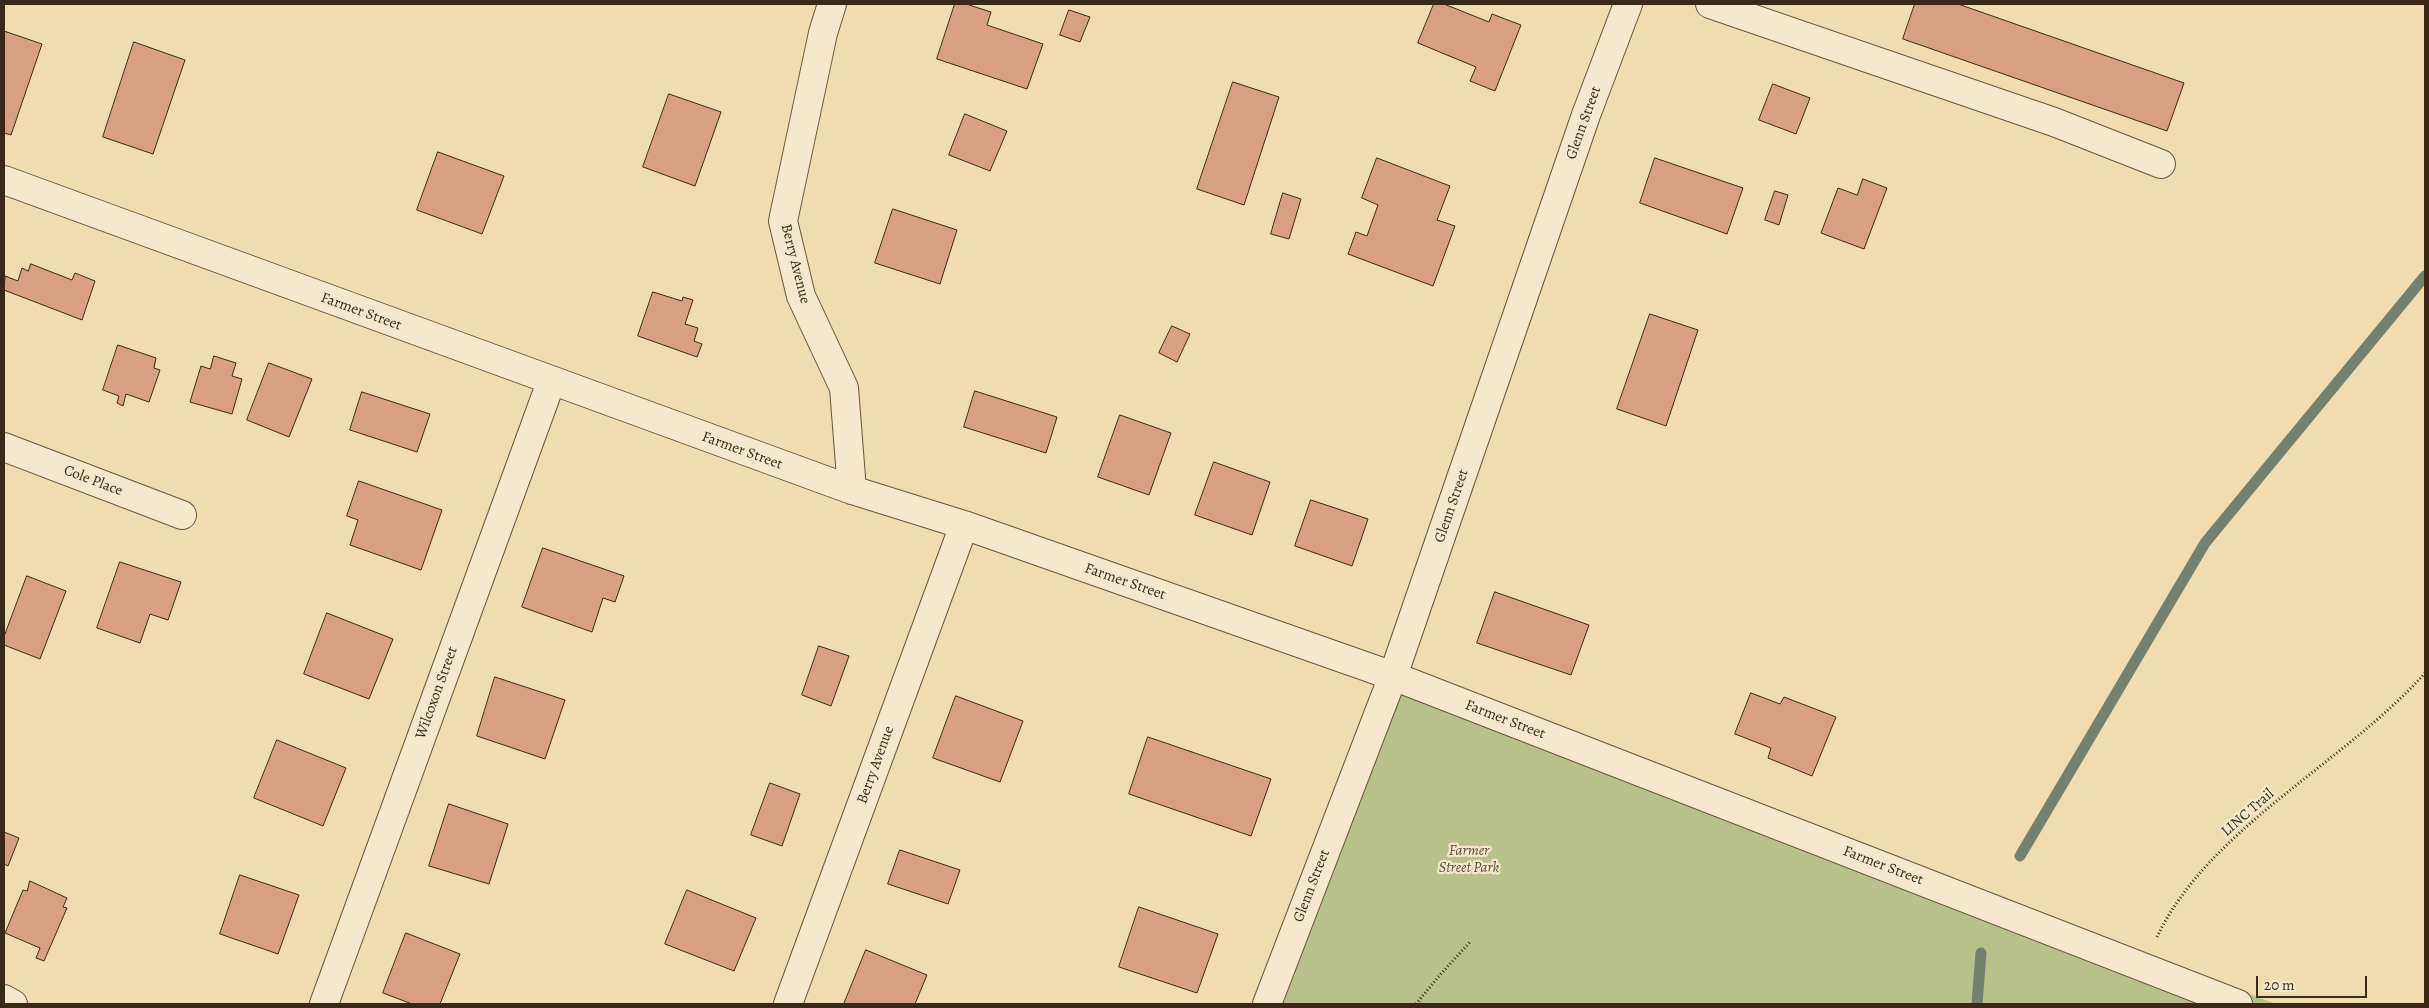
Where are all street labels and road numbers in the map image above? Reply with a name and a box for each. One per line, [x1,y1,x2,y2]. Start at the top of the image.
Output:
street label: Glenn Street [1562,84,1606,162]
street label: Berry Avenue [776,222,814,306]
street label: Farmer Street [318,289,404,335]
street label: Farmer Street [699,428,785,474]
street label: Cole Place [61,462,125,500]
street label: Glenn Street [1431,467,1473,545]
street label: Farmer Street [1082,560,1168,604]
street label: Wilcoxon Street [412,644,462,742]
street label: Farmer Street [1462,696,1548,744]
street label: Berry Avenue [854,724,898,806]
street label: LINC Trail [2218,785,2278,841]
street label: Farmer Street [1840,842,1926,890]
street label: Glenn Street [1290,847,1334,925]

